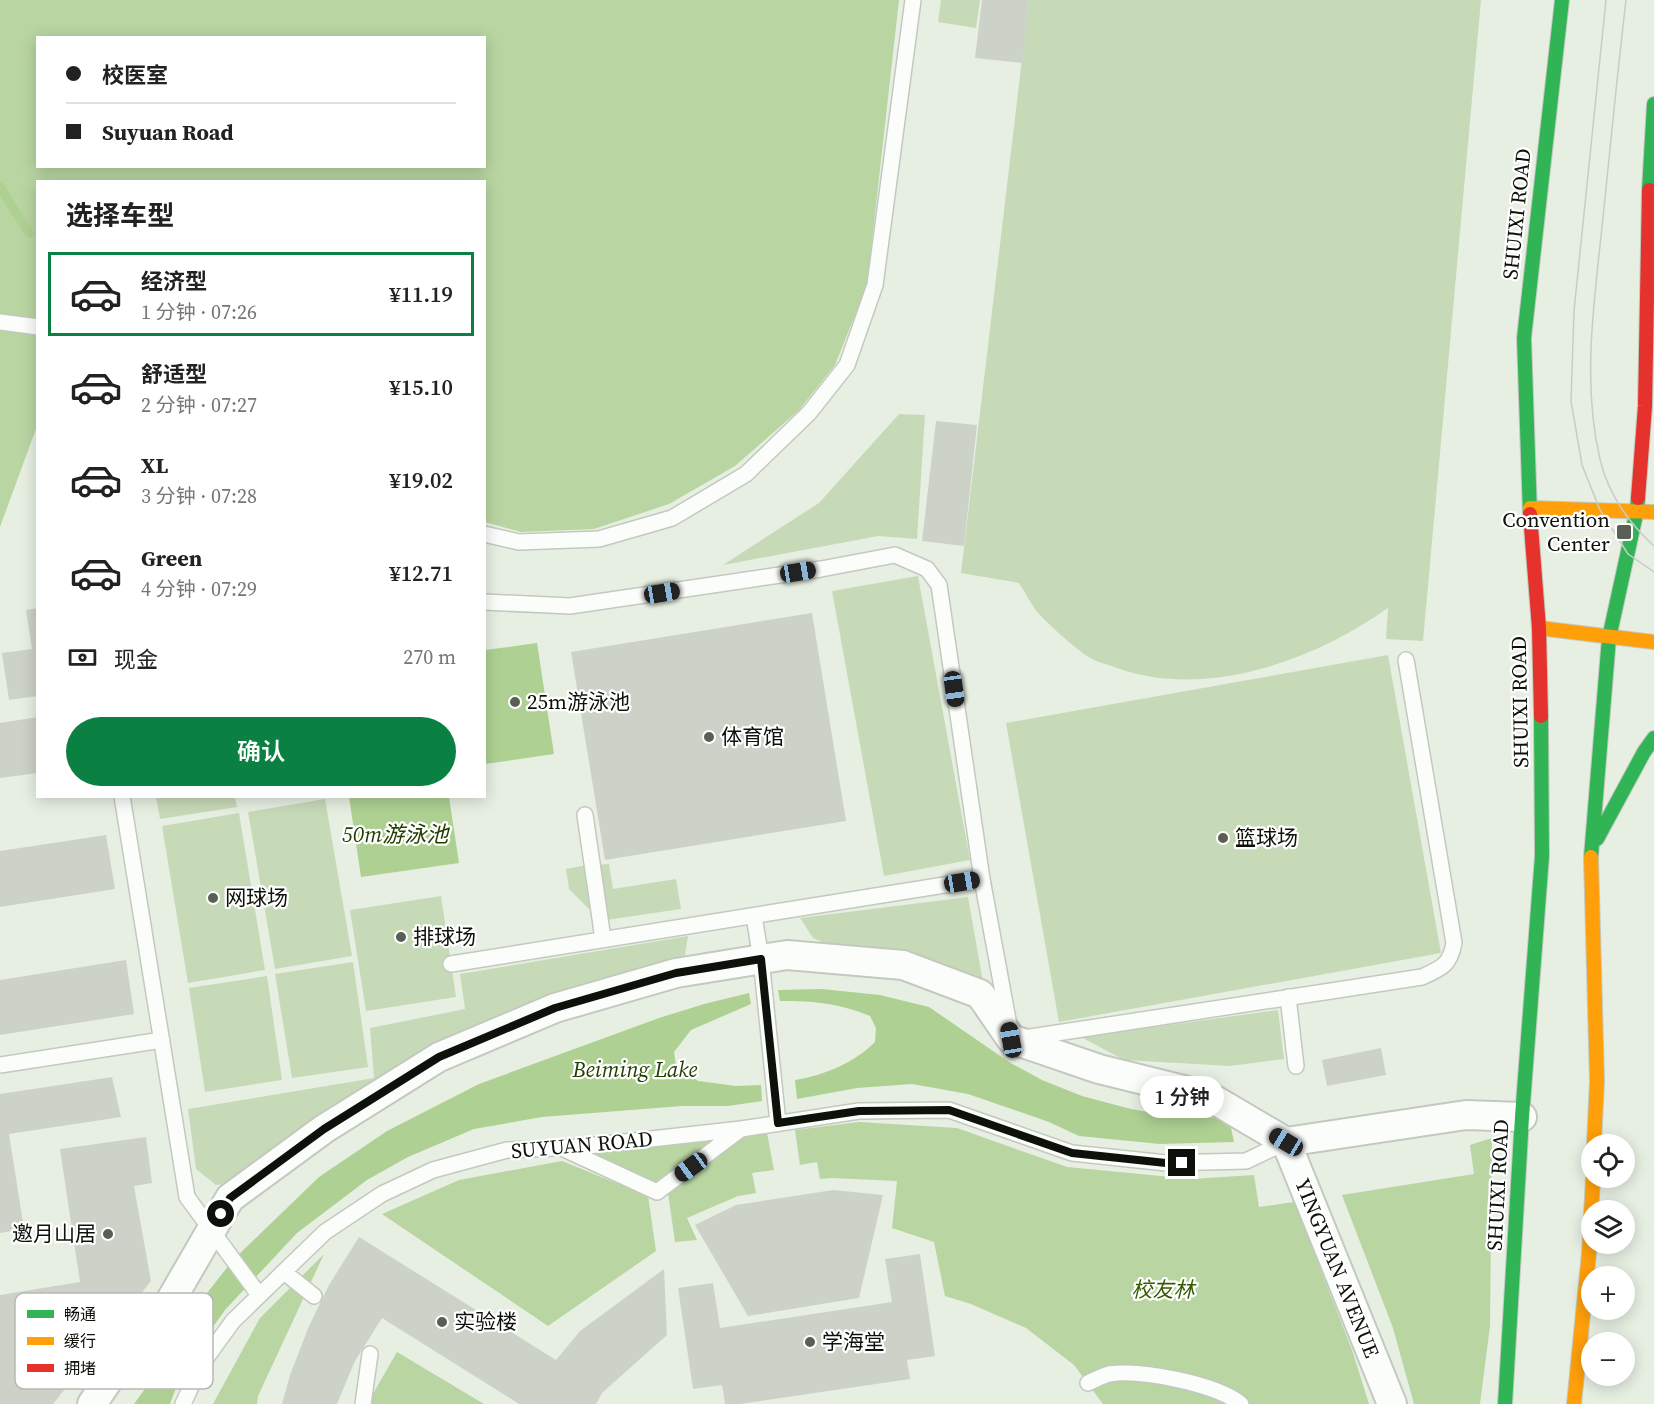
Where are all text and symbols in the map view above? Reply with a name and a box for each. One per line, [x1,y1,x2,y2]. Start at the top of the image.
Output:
text: 校医室 [102,60,168,90]
text: Suyuan Road [102,117,234,147]
street label: SHUIXI ROAD [1495,147,1538,281]
text: 选择车型 [66,197,174,234]
text: 经济型 [141,266,207,296]
icon: car [69,267,123,321]
text: ¥11.19 [389,279,453,309]
text: 1 分钟 · 07:26 [141,298,257,326]
text: 舒适型 [141,359,207,389]
icon: car [69,360,123,414]
text: ¥15.10 [389,372,453,402]
text: 2 分钟 · 07:27 [141,391,257,419]
text: XL [141,450,168,480]
icon: car [69,453,123,507]
text: ¥19.02 [389,465,453,495]
text: 3 分钟 · 07:28 [141,482,257,510]
place label: Convention Center [1502,505,1610,558]
marker: Convention Center [1615,523,1633,541]
text: Green [141,543,202,573]
icon: car [69,546,123,600]
text: ¥12.71 [389,558,453,588]
car [779,560,817,584]
text: 4 分钟 · 07:29 [141,575,257,603]
car [643,581,681,605]
street label: SHUIXI ROAD [1504,636,1535,768]
icon: cash [66,641,99,674]
text: 270 m [403,643,456,671]
text: 现金 [114,644,158,674]
car [943,670,965,708]
place label: 25m游泳池 [527,687,630,716]
marker: 25m游泳池 [508,695,522,709]
button: 确认 [66,717,456,786]
place label: 体育馆 [721,722,784,751]
marker: 体育馆 [702,730,716,744]
water label: 50m游泳池 [342,819,450,849]
place label: 篮球场 [1235,823,1298,852]
marker: 篮球场 [1216,831,1230,845]
car [943,870,981,894]
place label: 网球场 [225,883,288,912]
marker: 网球场 [206,891,220,905]
place label: 排球场 [413,922,476,951]
marker: 排球场 [394,930,408,944]
car [999,1021,1023,1059]
water label: Beiming Lake [572,1054,698,1084]
callout: 1 分钟 [1140,1076,1224,1118]
text: 1 分钟 [1155,1083,1209,1111]
street label: SHUIXI ROAD [1480,1118,1515,1252]
street label: SUYUAN ROAD [510,1124,654,1165]
car [1266,1125,1306,1159]
map controls [1581,1134,1635,1386]
button: locate [1581,1134,1635,1188]
car [671,1149,711,1185]
route end [1168,1149,1195,1176]
street label: YINGYUAN AVENUE [1288,1174,1387,1362]
route start [207,1200,234,1227]
button: layers [1581,1200,1635,1254]
place label: 邀月山居 [12,1219,96,1248]
marker: 邀月山居 [101,1227,115,1241]
button: + [1581,1266,1635,1320]
park label: 校友林 [1132,1275,1197,1304]
legend [15,1293,213,1389]
text: 畅通 [64,1303,96,1325]
place label: 实验楼 [454,1307,517,1336]
marker: 实验楼 [435,1315,449,1329]
place label: 学海堂 [822,1327,885,1356]
text: 缓行 [64,1330,96,1352]
button: − [1581,1332,1635,1386]
marker: 学海堂 [803,1335,817,1349]
text: 拥堵 [64,1357,96,1379]

